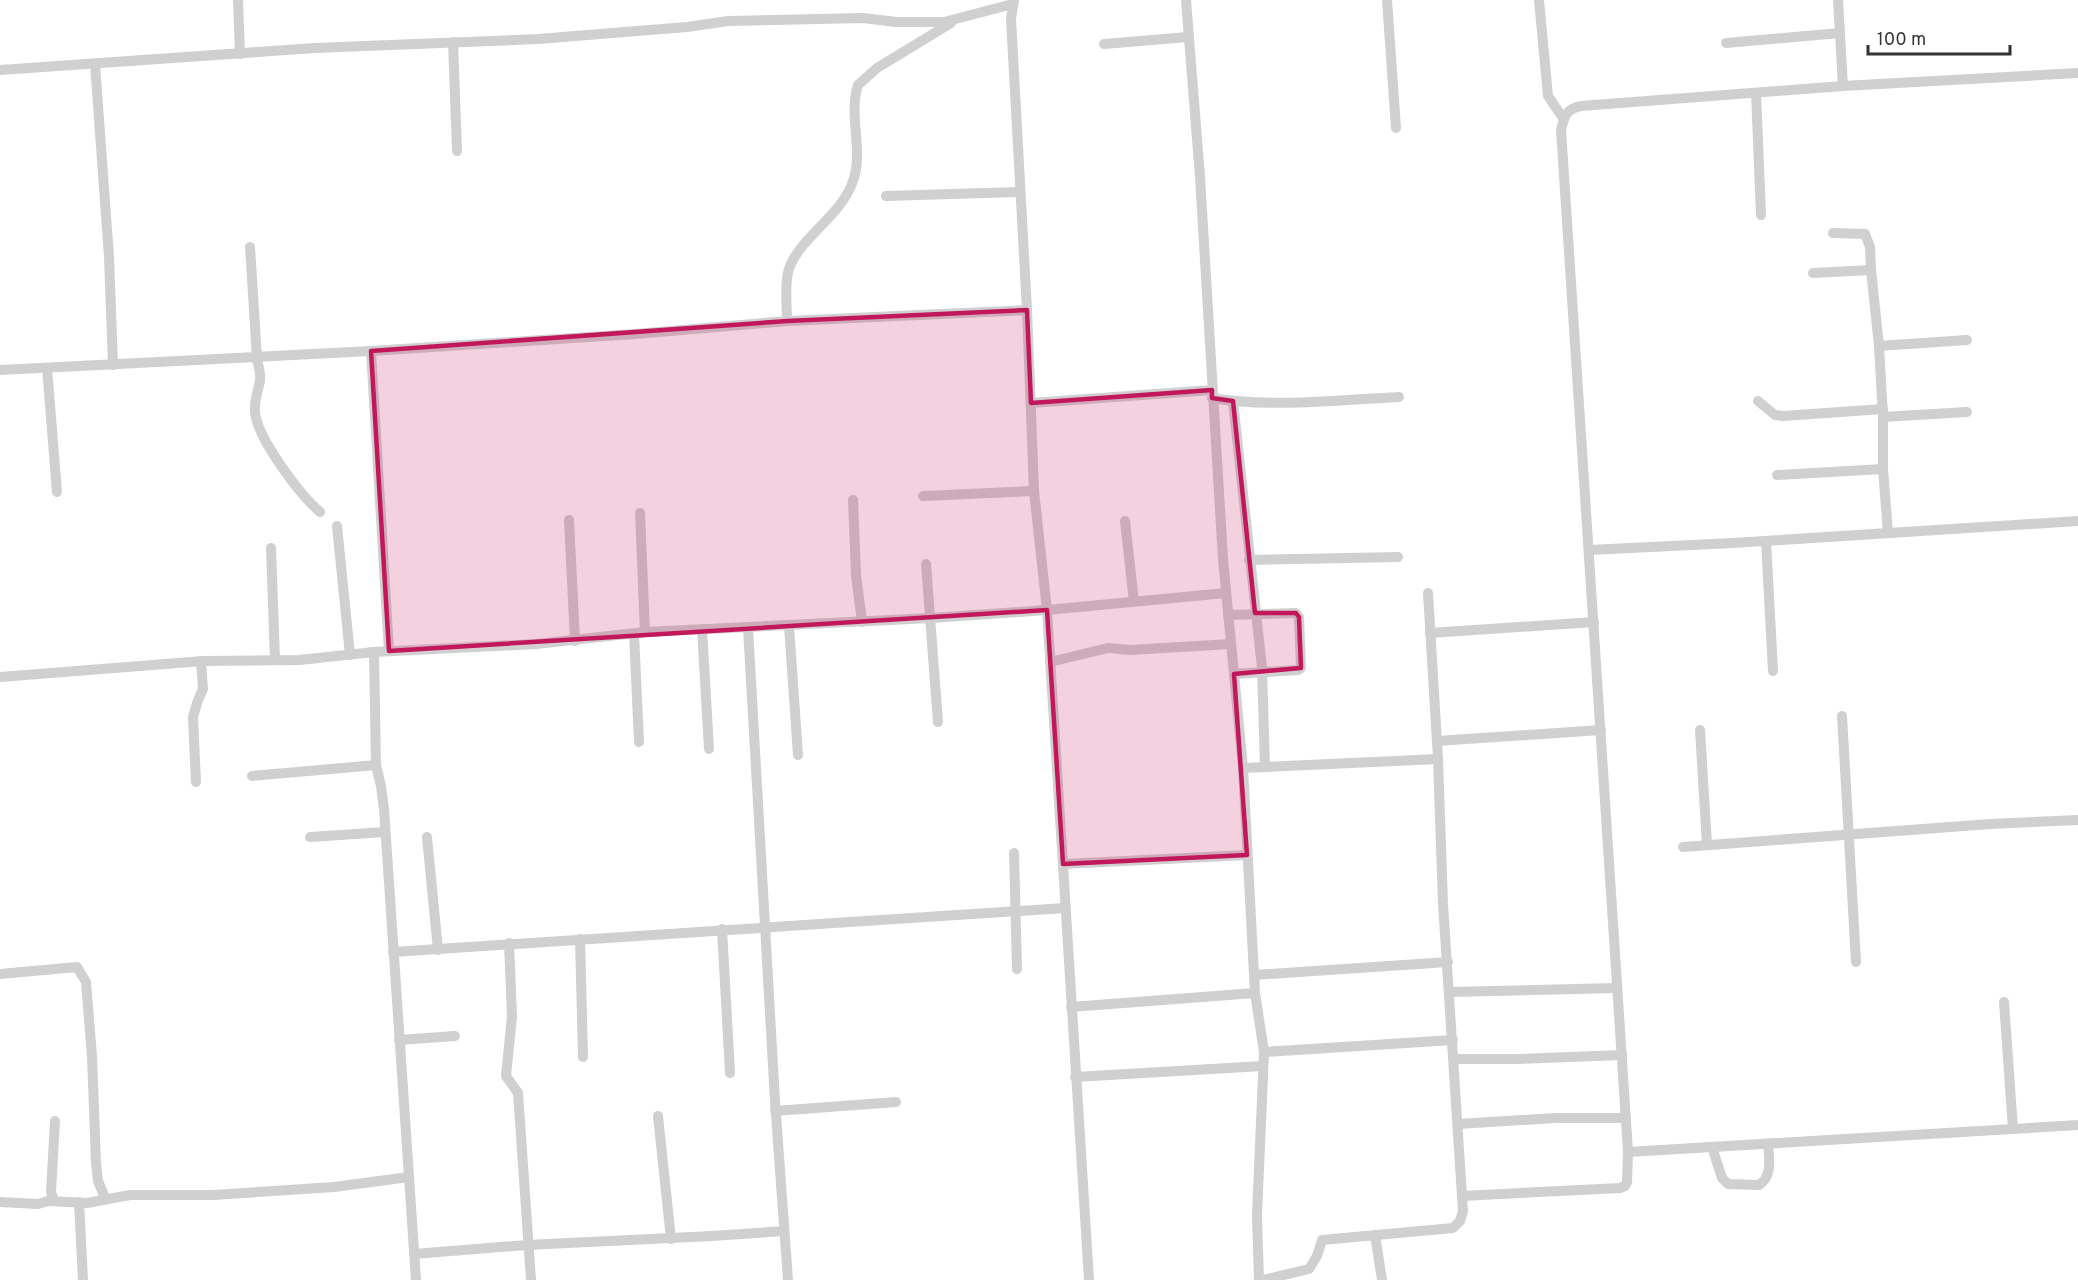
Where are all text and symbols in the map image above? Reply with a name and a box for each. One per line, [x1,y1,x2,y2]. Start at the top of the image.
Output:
scale bar [1868,18,2010,56]
text: 100 m [1877,29,1926,52]

